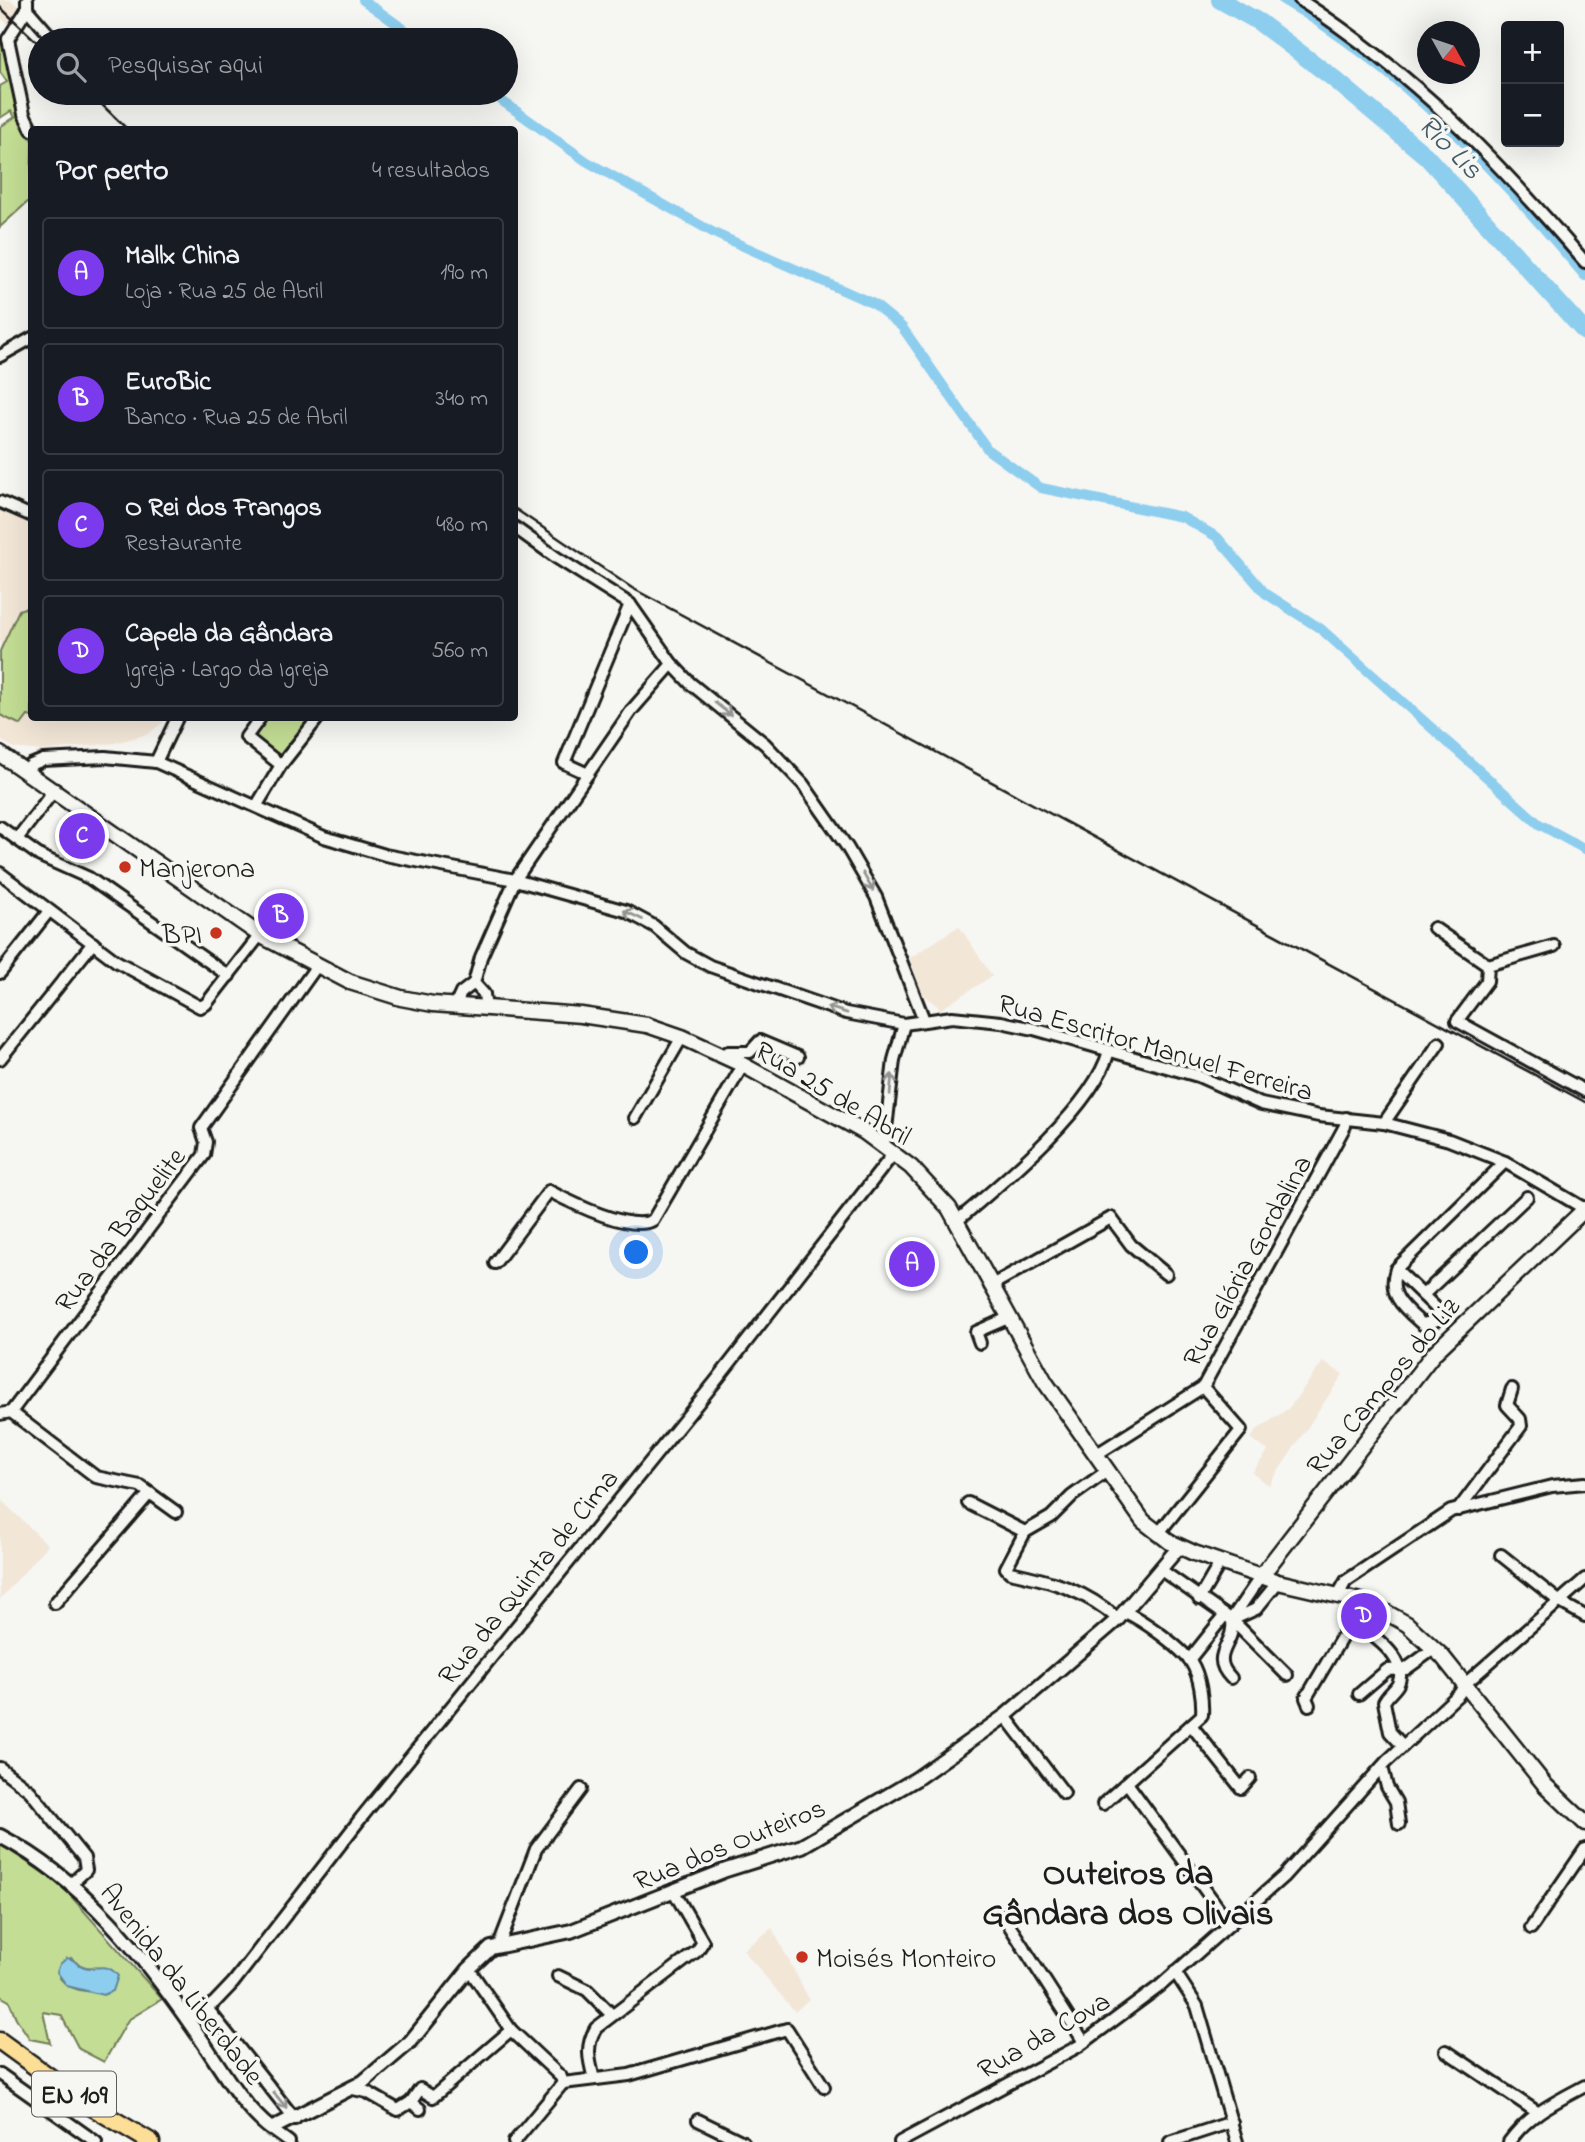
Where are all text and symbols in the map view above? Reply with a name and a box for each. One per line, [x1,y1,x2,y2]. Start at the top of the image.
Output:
north arrow [1417,21,1480,84]
map controls [1501,21,1564,147]
button: + [1501,21,1564,84]
search box [28,28,518,105]
icon: search [52,48,90,86]
text: Pesquisar aqui [108,48,263,86]
button: − [1501,84,1564,147]
water label: Rio Lis [1406,105,1492,191]
text: Por perto [56,150,169,194]
text: 4 resultados [372,155,490,188]
text: Mallx China [125,238,240,276]
text: A [74,257,88,290]
text: 190 m [440,257,488,290]
text: Loja · Rua 25 de Abril [125,276,323,309]
text: EuroBic [125,364,211,402]
text: B [73,383,89,416]
text: 340 m [435,383,488,416]
text: Banco · Rua 25 de Abril [125,402,348,435]
text: O Rei dos Frangos [125,490,322,528]
text: C [75,509,87,542]
text: 480 m [436,509,488,542]
text: Restaurante [125,528,242,561]
text: Capela da Gândara [125,616,333,654]
text: D [73,635,89,668]
text: 560 m [431,635,488,668]
text: Igreja · Largo da Igreja [125,654,329,687]
one-way arrow [713,702,731,717]
pin: C [59,810,105,862]
place label: Manjerona [139,850,255,891]
marker: Manjerona [117,859,133,875]
one-way arrow [862,871,875,892]
pin: B [258,890,304,942]
one-way arrow [623,908,644,921]
place label: BPI [161,916,202,957]
marker: BPI [208,925,224,941]
street label: Rua Escritor Manuel Ferreira [993,985,1317,1114]
one-way arrow [827,1002,849,1015]
street label: Rua 25 de Abril [746,1032,918,1158]
one-way arrow [885,1074,898,1096]
street label: Rua da Baquelite [46,1140,198,1322]
street label: Rua Glória Gordalina [1174,1148,1324,1375]
your location [619,1235,653,1269]
pin: A [889,1238,935,1290]
street label: Rua Campos do Liz [1298,1289,1472,1485]
street label: Rua da Quinta de Cima [429,1461,630,1695]
pin: D [1341,1590,1387,1642]
street label: Rua dos Outeiros [628,1789,833,1903]
district label: Outeiros da Gândara dos Olivais [982,1850,1274,1941]
street label: Avenida da Liberdade [88,1875,273,2095]
place label: Moisés Monteiro [816,1940,996,1981]
marker: Moisés Monteiro [794,1949,810,1965]
street label: Rua da Cova [971,1982,1119,2092]
road number: EN 109 [32,2072,116,2116]
one-way arrow [272,2091,287,2109]

